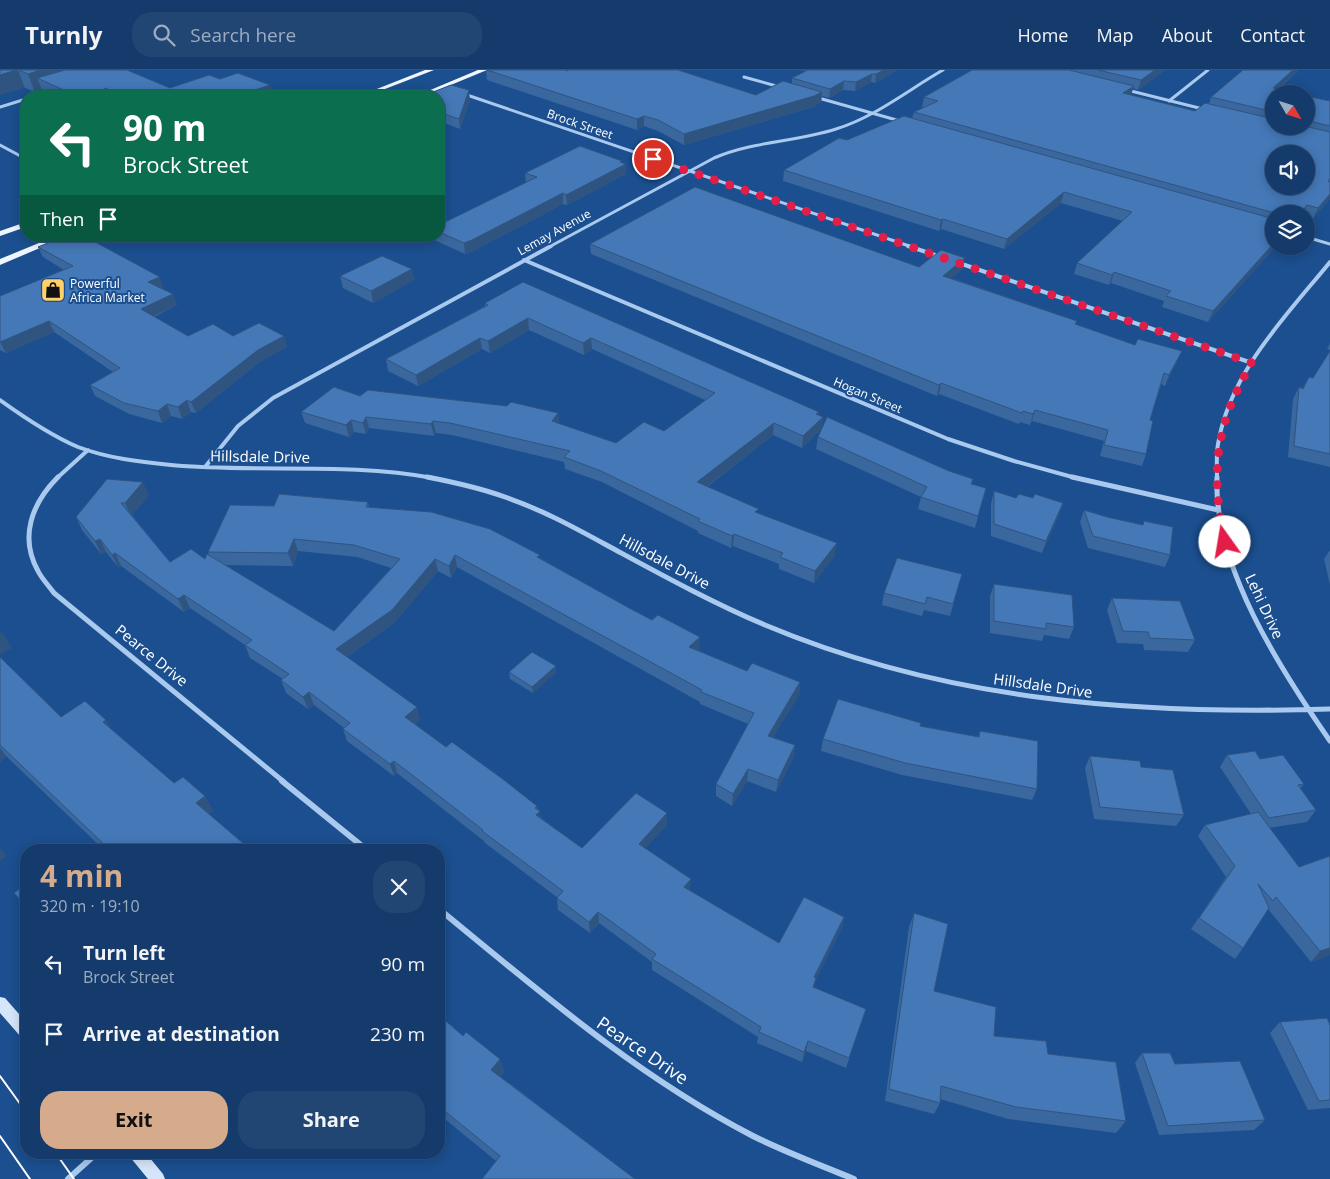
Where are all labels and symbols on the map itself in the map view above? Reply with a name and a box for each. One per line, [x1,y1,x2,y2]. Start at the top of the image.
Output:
north arrow [1265,85,1315,135]
street label: Brock Street [545,105,615,143]
pin [632,138,674,180]
street label: Lemay Avenue [514,205,594,259]
place label: Powerful Africa Market [70,275,145,306]
shop icon: Powerful Africa Market [40,277,66,303]
street label: Hogan Street [831,373,905,417]
street label: Hillsdale Drive [210,445,310,467]
position arrow [1198,515,1250,567]
street label: Hillsdale Drive [616,529,714,593]
street label: Lehi Drive [1241,570,1289,642]
street label: Pearce Drive [111,619,193,691]
street label: Hillsdale Drive [992,668,1094,702]
street label: Pearce Drive [592,1010,694,1090]

